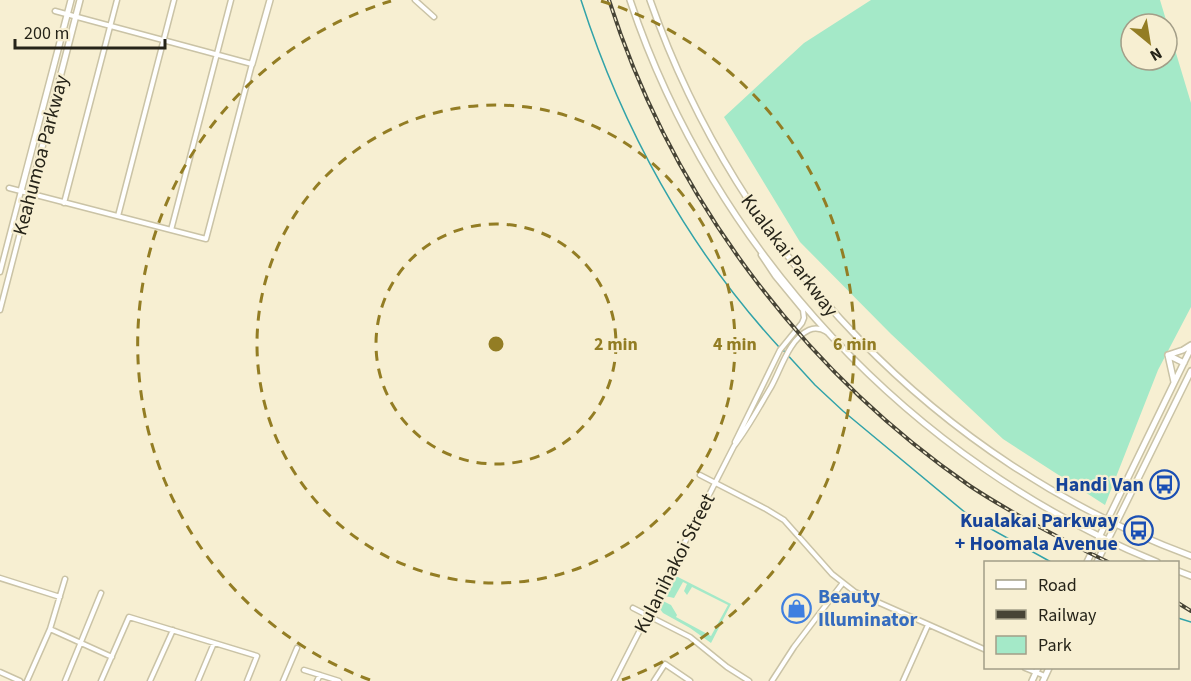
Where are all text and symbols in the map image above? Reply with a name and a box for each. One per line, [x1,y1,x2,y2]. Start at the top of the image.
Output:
scale bar [15,12,165,50]
north arrow [1119,12,1179,72]
text: 200 m [24,21,69,46]
text: N [1146,42,1166,66]
street label: Keahumoa Parkway [6,71,76,239]
street label: Kualakai Parkway [734,188,845,323]
text: 2 min [594,332,638,357]
text: 4 min [713,332,757,357]
text: 6 min [833,332,877,357]
centre of rings [486,334,506,354]
bus stop icon: Handi Van [1149,468,1181,500]
place label: Handi Van [1055,471,1144,499]
street label: Kulanihakoi Street [628,488,722,638]
place label: Kualakai Parkway + Hoomala Avenue [955,507,1119,558]
bus stop icon: Kualakai Parkway + Hoomala Avenue [1123,515,1155,547]
legend [984,561,1179,669]
text: Road [1038,573,1077,598]
place label: Beauty Illuminator [818,583,917,634]
shop icon: Beauty Illuminator [781,592,813,624]
text: Railway [1038,603,1097,628]
text: Park [1038,633,1072,658]

